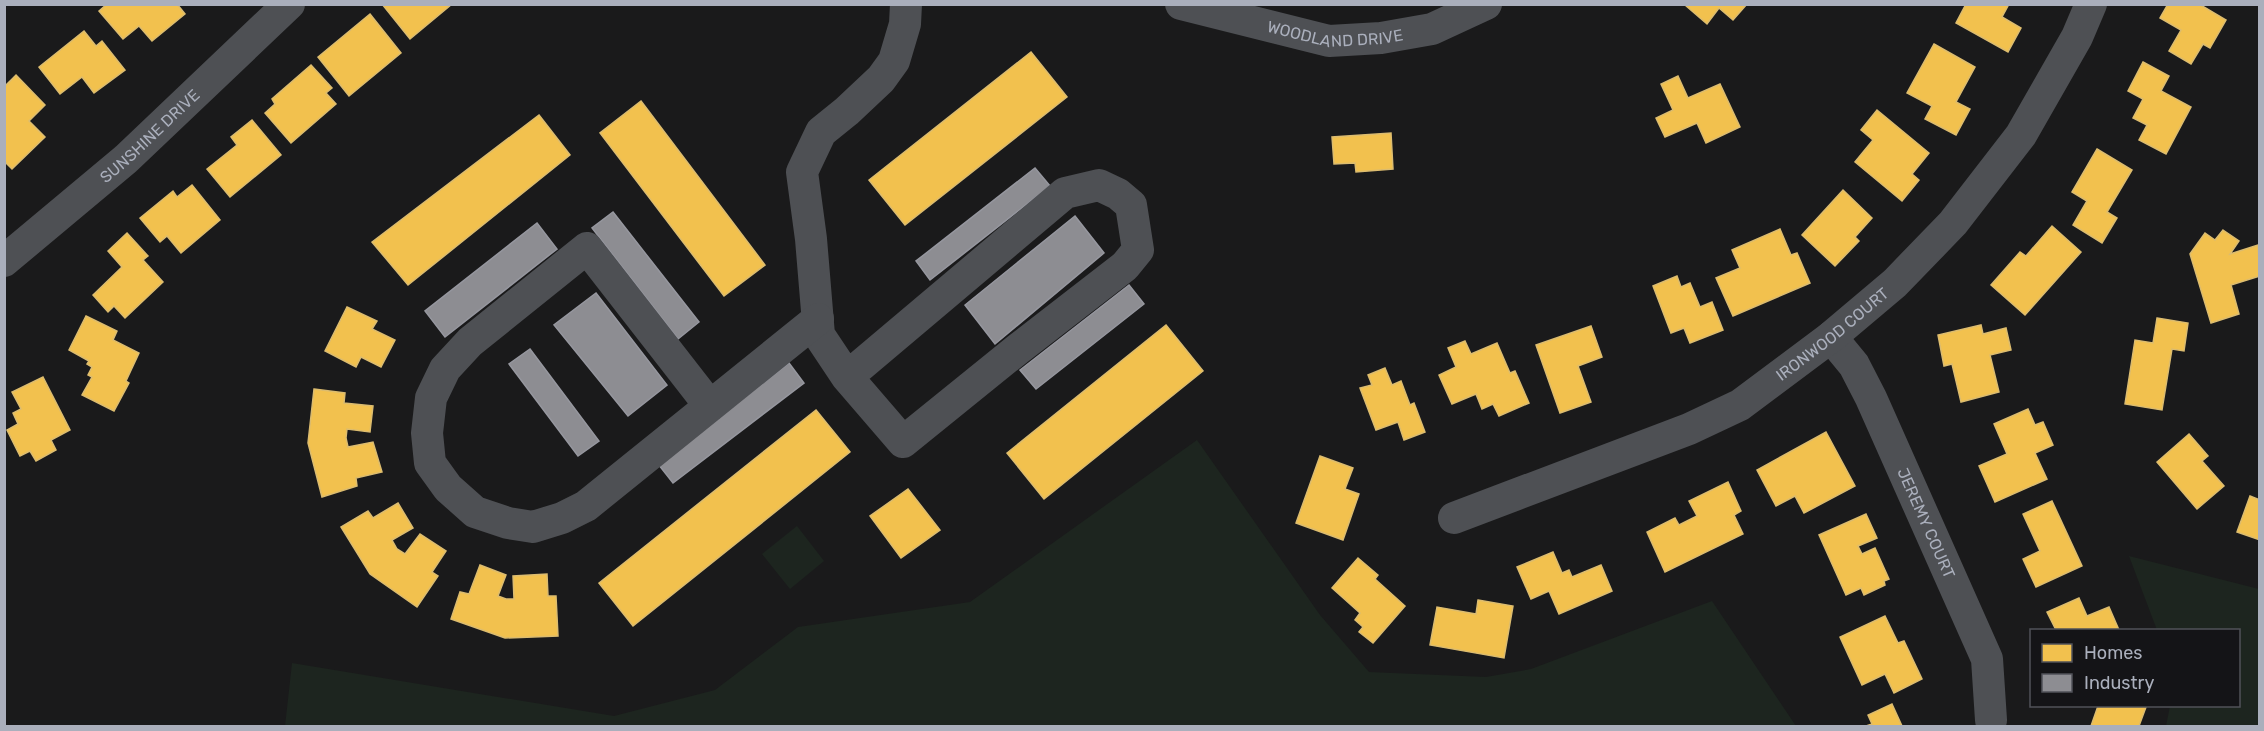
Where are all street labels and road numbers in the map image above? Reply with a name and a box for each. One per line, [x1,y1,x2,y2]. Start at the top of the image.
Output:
street label: WOODLAND DRIVE [1265,16,1404,51]
street label: SUNSHINE DRIVE [96,85,203,186]
street label: IRONWOOD COURT [1772,283,1892,384]
street label: JEREMY COURT [1894,465,1959,581]

